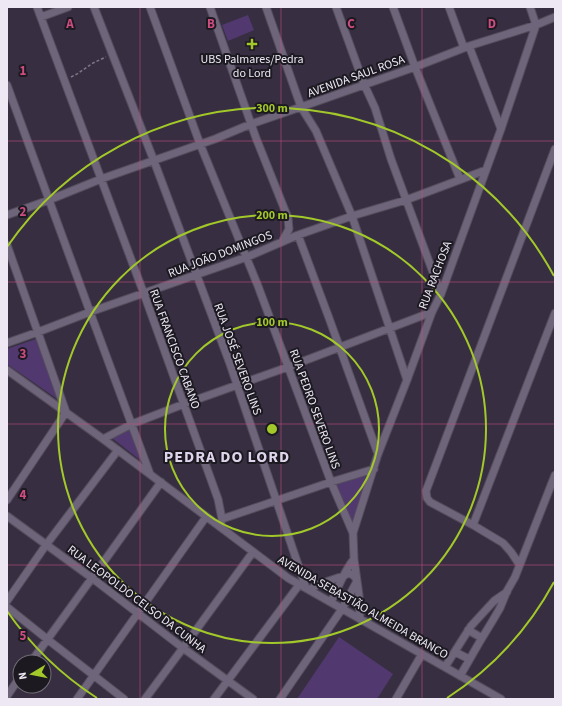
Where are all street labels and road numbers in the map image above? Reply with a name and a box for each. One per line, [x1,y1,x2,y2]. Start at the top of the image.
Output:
street label: AVENIDA SAUL ROSA [305,51,408,102]
street label: RUA JOÃO DOMINGOS [166,227,275,282]
street label: RUA RACHOSA [415,238,456,312]
street label: RUA FRANCISCO CABANO [145,287,204,411]
street label: RUA JOSÉ SEVERO LINS [209,301,266,417]
street label: RUA PEDRO SEVERO LINS [285,347,344,472]
street label: RUA LEOPOLDO CELSO DA CUNHA [64,541,210,658]
street label: AVENIDA SEBASTIÃO ALMEIDA BRANCO [274,552,451,663]

